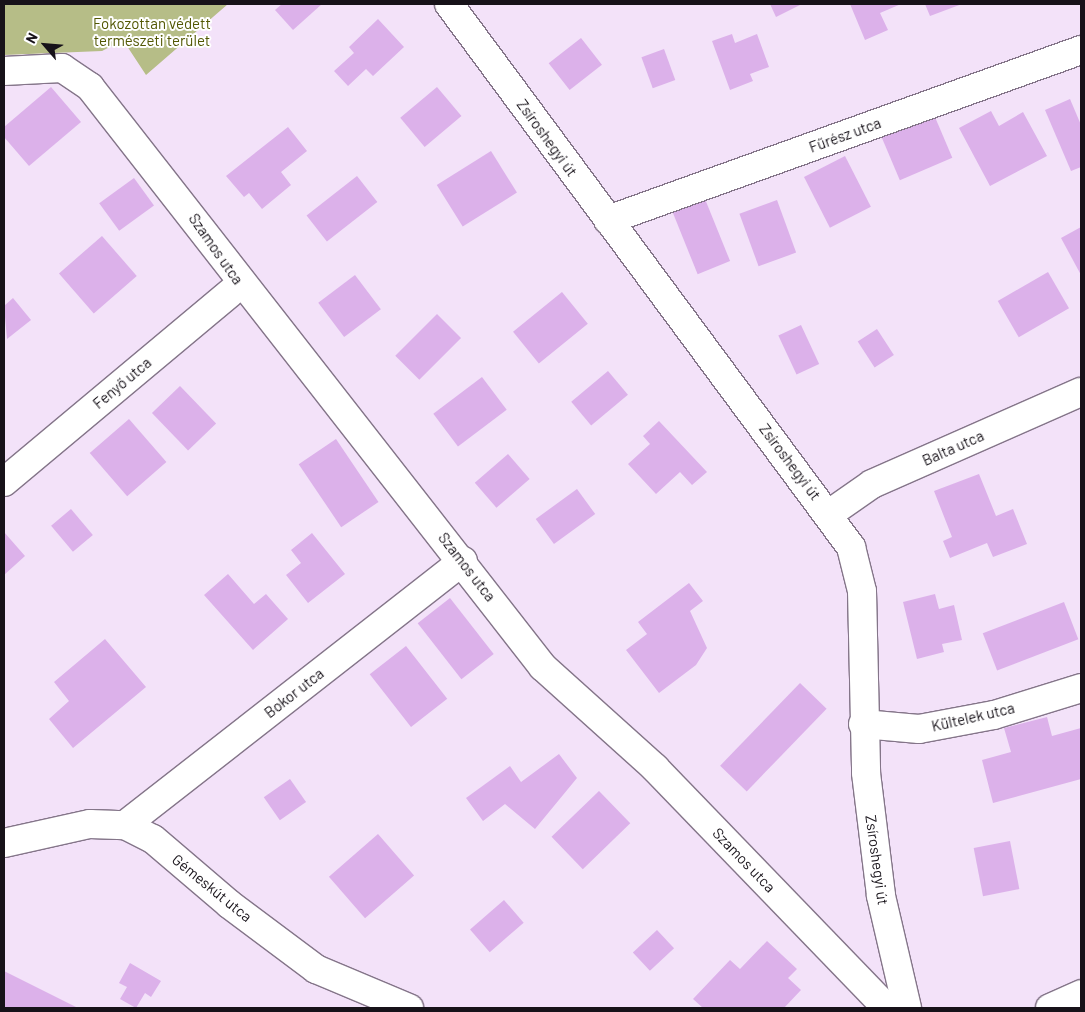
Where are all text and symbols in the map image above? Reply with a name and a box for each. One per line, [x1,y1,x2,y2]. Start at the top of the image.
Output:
park label: Fokozottan védett természeti terület [93,14,211,49]
north arrow [20,20,70,70]
text: N [22,30,41,46]
street label: Zsíroshegyi út [513,96,581,180]
street label: Fűrész utca [807,114,883,156]
street label: Szamos utca [185,210,247,288]
street label: Fenyő utca [89,354,155,412]
street label: Zsíroshegyi út [756,420,824,504]
street label: Balta utca [920,426,986,470]
street label: Szamos utca [435,529,499,605]
street label: Bokor utca [261,664,327,722]
street label: Kültelek utca [930,699,1016,735]
street label: Zsíroshegyi út [862,814,892,906]
street label: Szamos utca [709,824,779,896]
street label: Gémeskút utca [169,850,255,926]

